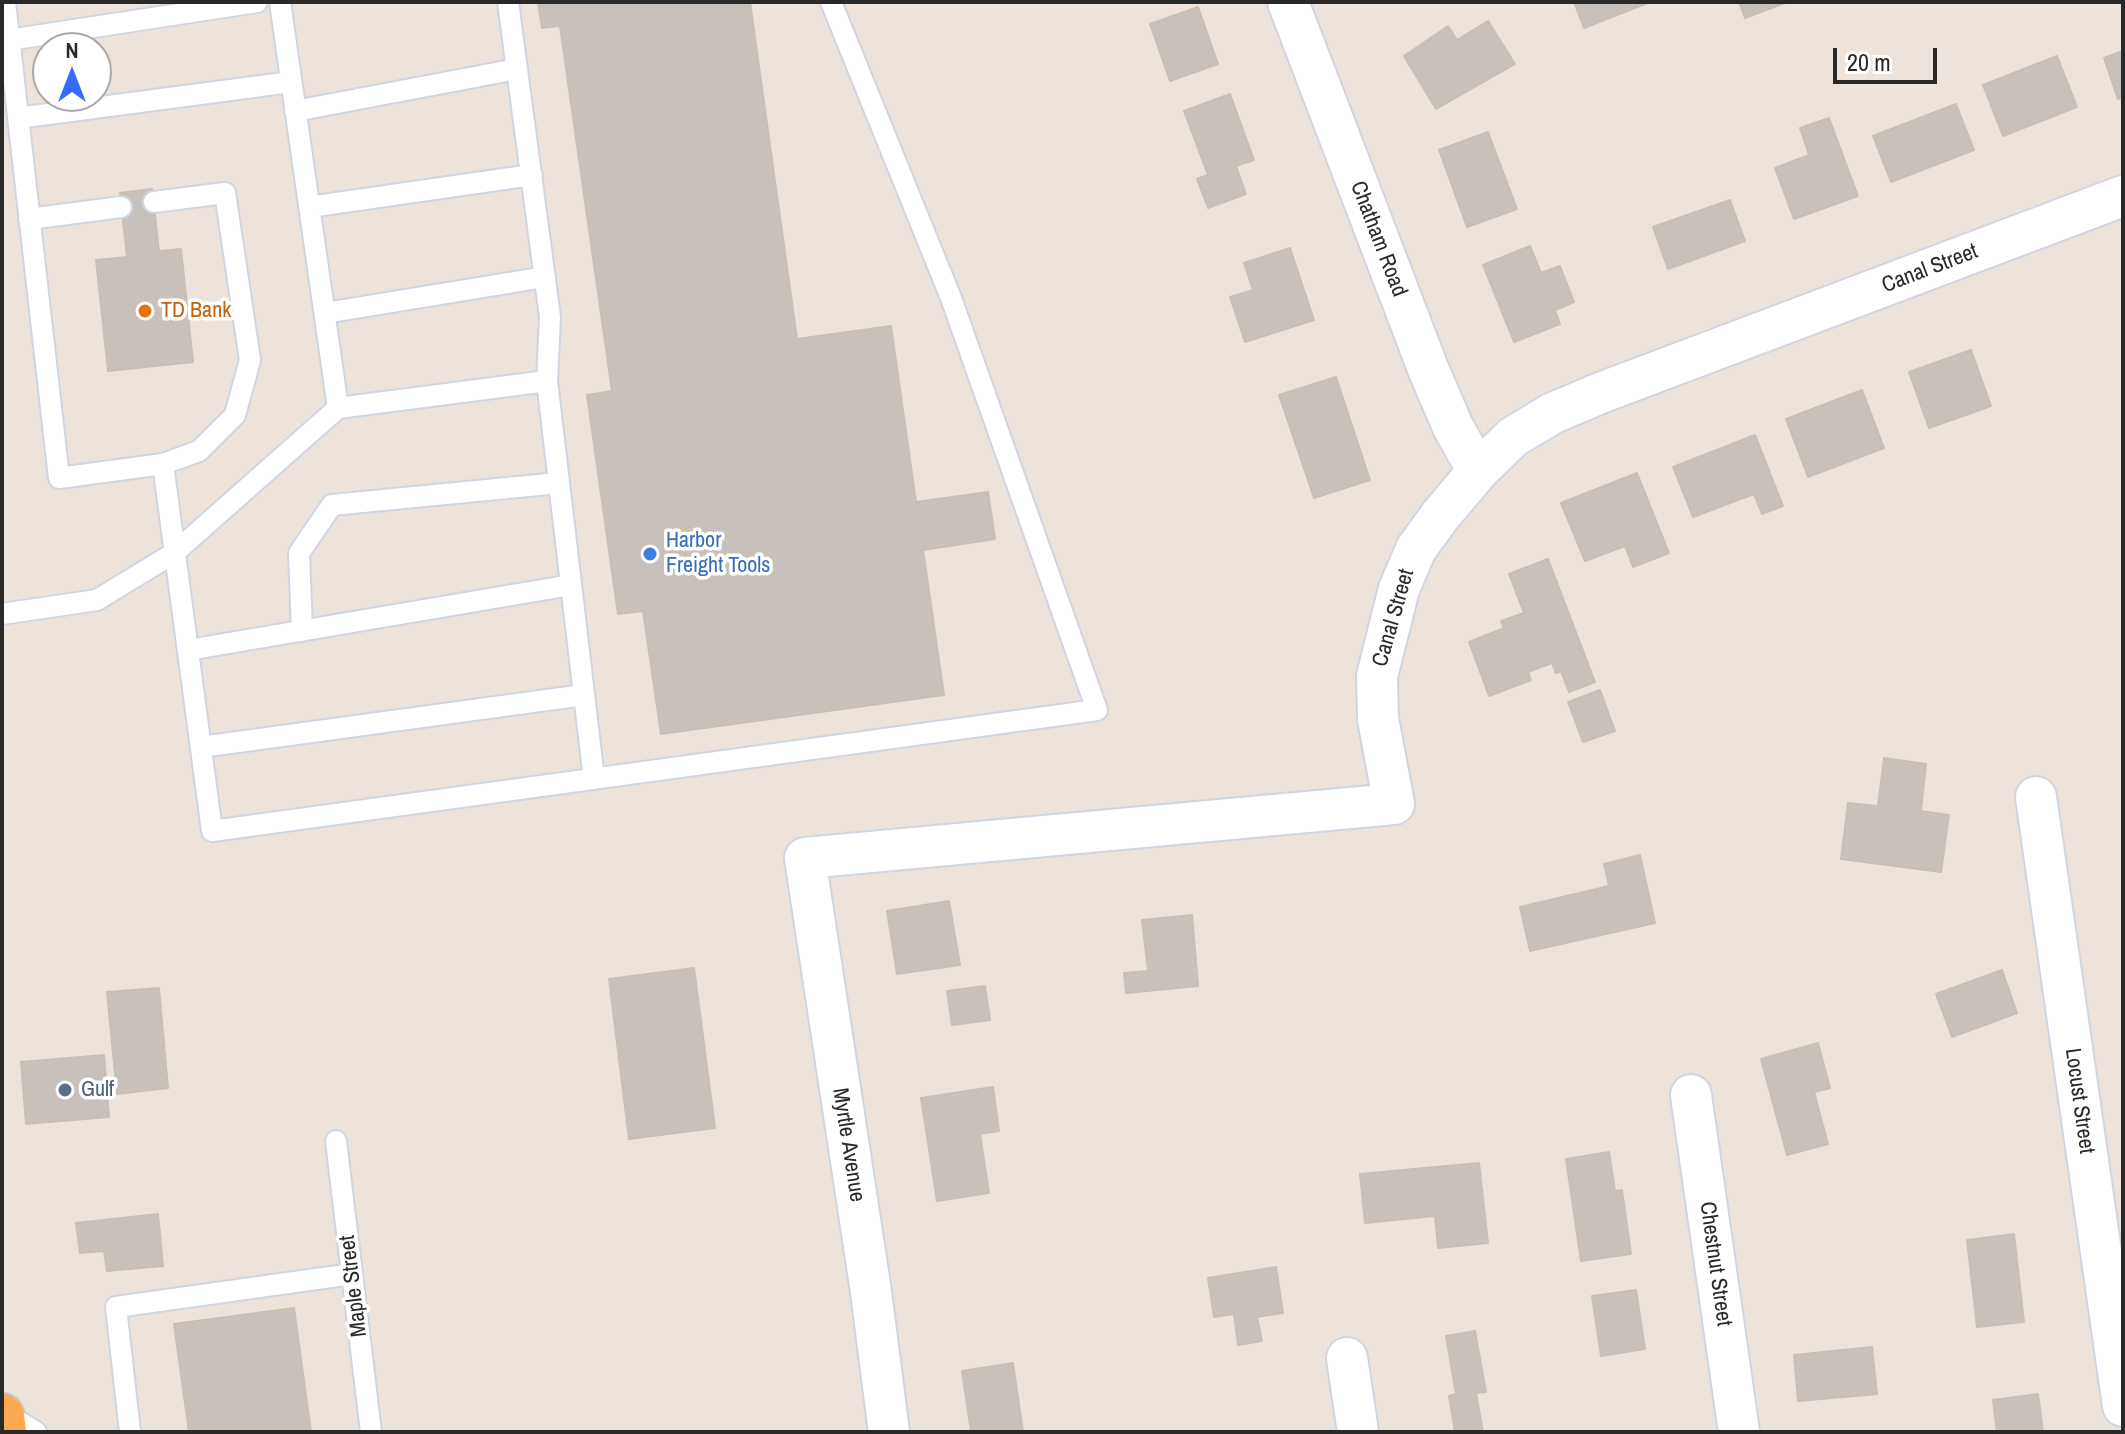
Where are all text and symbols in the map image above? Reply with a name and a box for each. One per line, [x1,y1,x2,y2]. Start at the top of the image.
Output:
north arrow [32,32,112,112]
scale bar [1837,32,1941,82]
text: N [65,35,79,65]
text: 20 m [1847,46,1891,78]
street label: Chatham Road [1344,178,1412,300]
street label: Canal Street [1878,239,1982,299]
place label: TD Bank [161,298,231,324]
marker: TD Bank [136,302,154,320]
place label: Harbor Freight Tools [666,528,770,580]
marker: Harbor Freight Tools [641,545,659,563]
street label: Canal Street [1367,566,1421,670]
street label: Locust Street [2059,1047,2099,1155]
place label: Gulf [81,1077,114,1103]
marker: Gulf [56,1081,74,1099]
street label: Myrtle Avenue [826,1086,870,1204]
street label: Chestnut Street [1693,1200,1737,1328]
street label: Maple Street [335,1234,373,1338]

